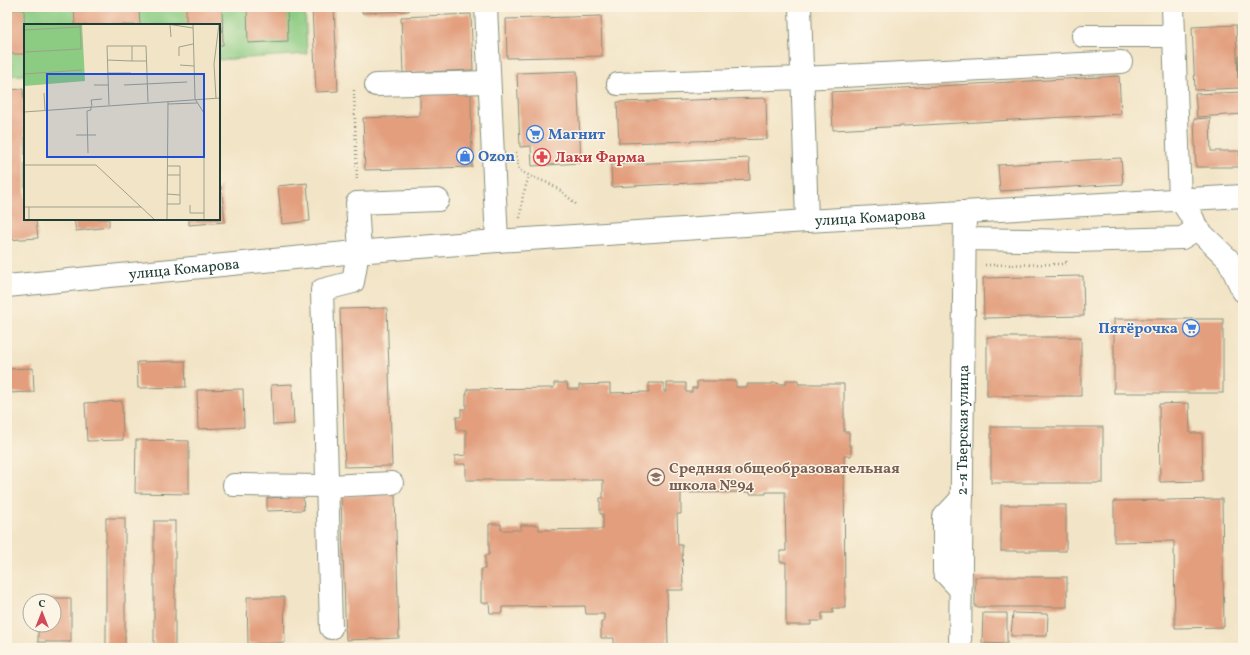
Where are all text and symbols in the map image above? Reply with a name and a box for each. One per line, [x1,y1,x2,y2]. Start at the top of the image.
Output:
inset map [24,24,220,220]
supermarket icon: Магнит [525,124,545,144]
place label: Магнит [548,125,606,146]
shop icon: Ozon [455,146,475,166]
place label: Ozon [478,147,515,168]
pharmacy icon: Лаки Фарма [532,147,552,167]
place label: Лаки Фарма [555,148,645,169]
street label: улица Комарова [814,205,926,233]
street label: улица Комарова [128,254,241,286]
supermarket icon: Пятёрочка [1181,318,1201,338]
place label: Пятёрочка [1098,319,1178,340]
street label: 2-я Тверская улица [953,365,975,495]
place label: Средняя общеобразовательная школа №94 [669,459,900,497]
school or university icon: Средняя общеобразовательная школа №94 [646,467,666,487]
north arrow [22,593,62,633]
text: С [38,597,46,612]

